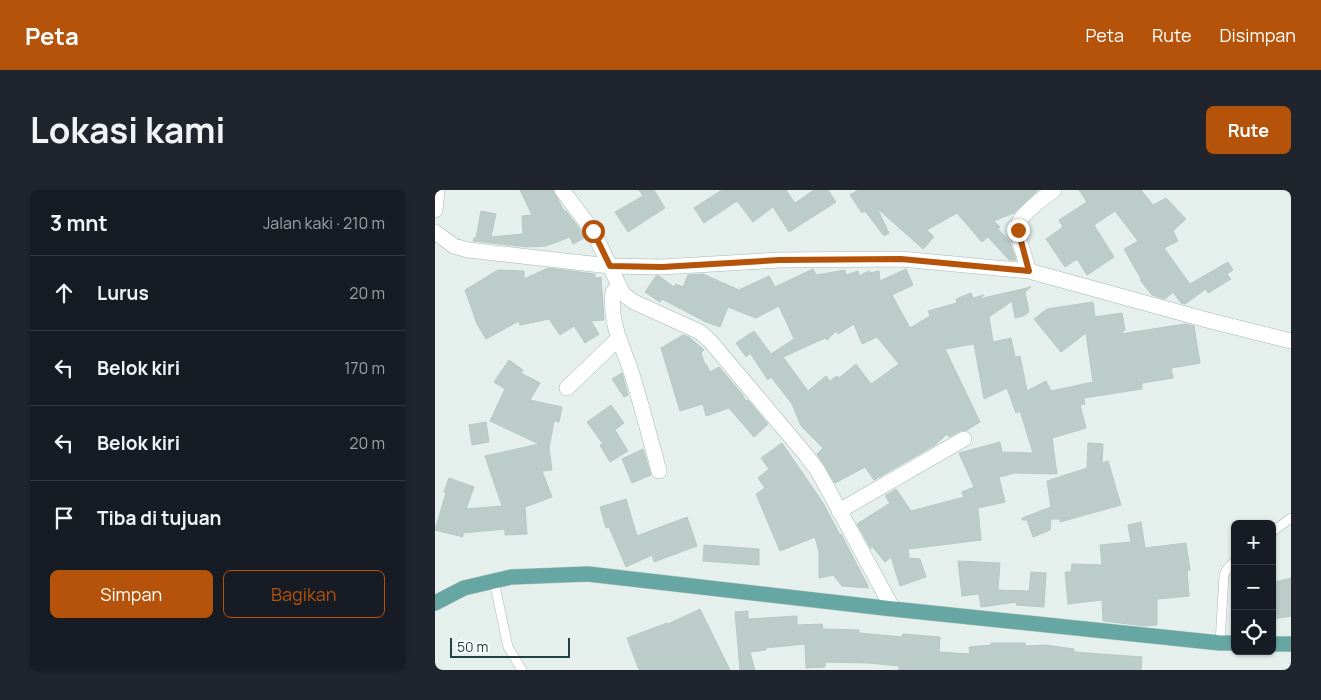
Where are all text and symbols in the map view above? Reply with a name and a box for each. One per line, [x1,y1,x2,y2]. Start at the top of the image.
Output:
text: Peta [25,19,79,52]
text: Peta [1085,23,1124,47]
text: Rute [1152,23,1191,47]
text: Disimpan [1219,23,1296,47]
text: Lokasi kami [30,106,225,154]
button: Rute [1206,106,1291,154]
text: 3 mnt [50,209,108,237]
text: Jalan kaki · 210 m [263,212,385,234]
route end [1007,219,1030,242]
route start [582,220,605,243]
icon: ahead [50,279,78,307]
text: Lurus [97,280,149,306]
text: 20 m [349,282,385,304]
icon: left [50,354,78,382]
text: Belok kiri [97,355,180,381]
text: 170 m [344,357,385,379]
icon: left [50,429,78,457]
text: Belok kiri [97,430,180,456]
text: 20 m [349,432,385,454]
icon: arrive [50,504,78,532]
text: Tiba di tujuan [97,505,221,531]
map controls [1231,520,1276,655]
button: + [1231,520,1276,565]
button: − [1231,565,1276,610]
button: Simpan [50,570,213,618]
button: Bagikan [223,570,385,618]
button: locate [1231,610,1276,655]
scale bar [450,635,570,658]
text: 50 m [457,637,488,656]

